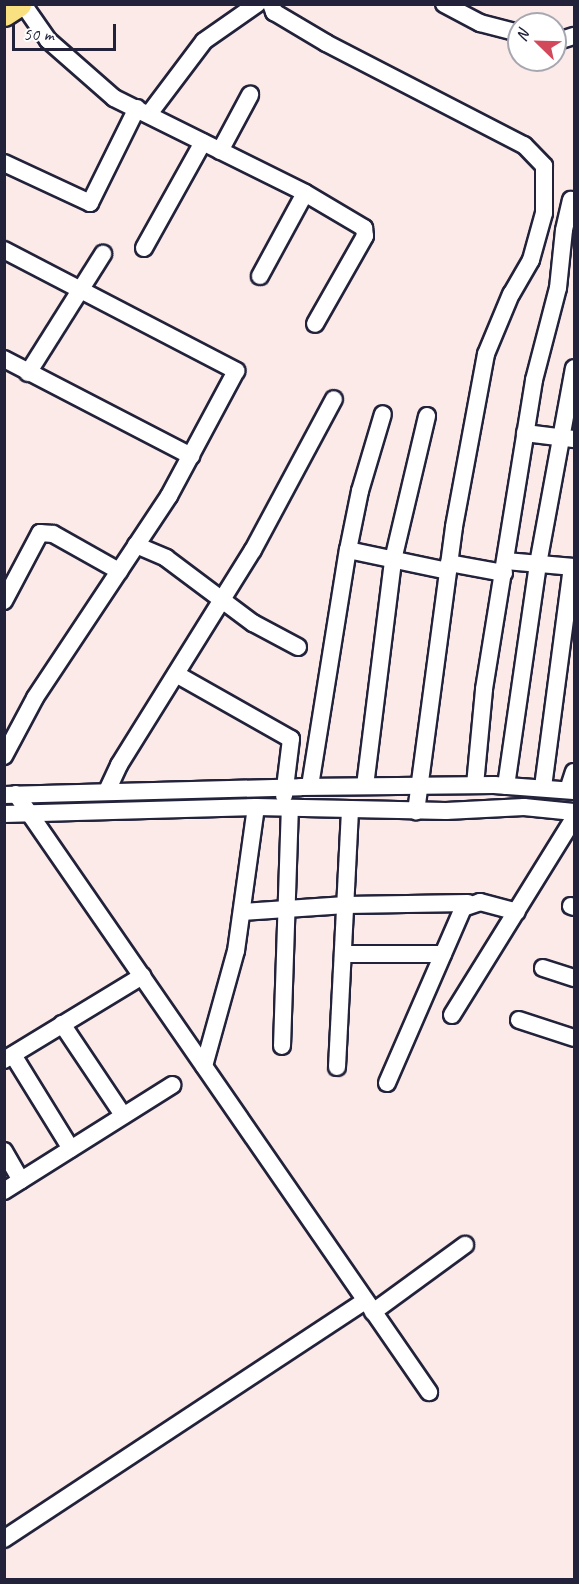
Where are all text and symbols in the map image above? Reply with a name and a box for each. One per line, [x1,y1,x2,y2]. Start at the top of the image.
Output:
scale bar [15,12,118,50]
north arrow [507,12,567,72]
text: 50 m [23,23,54,45]
text: N [511,27,533,44]

